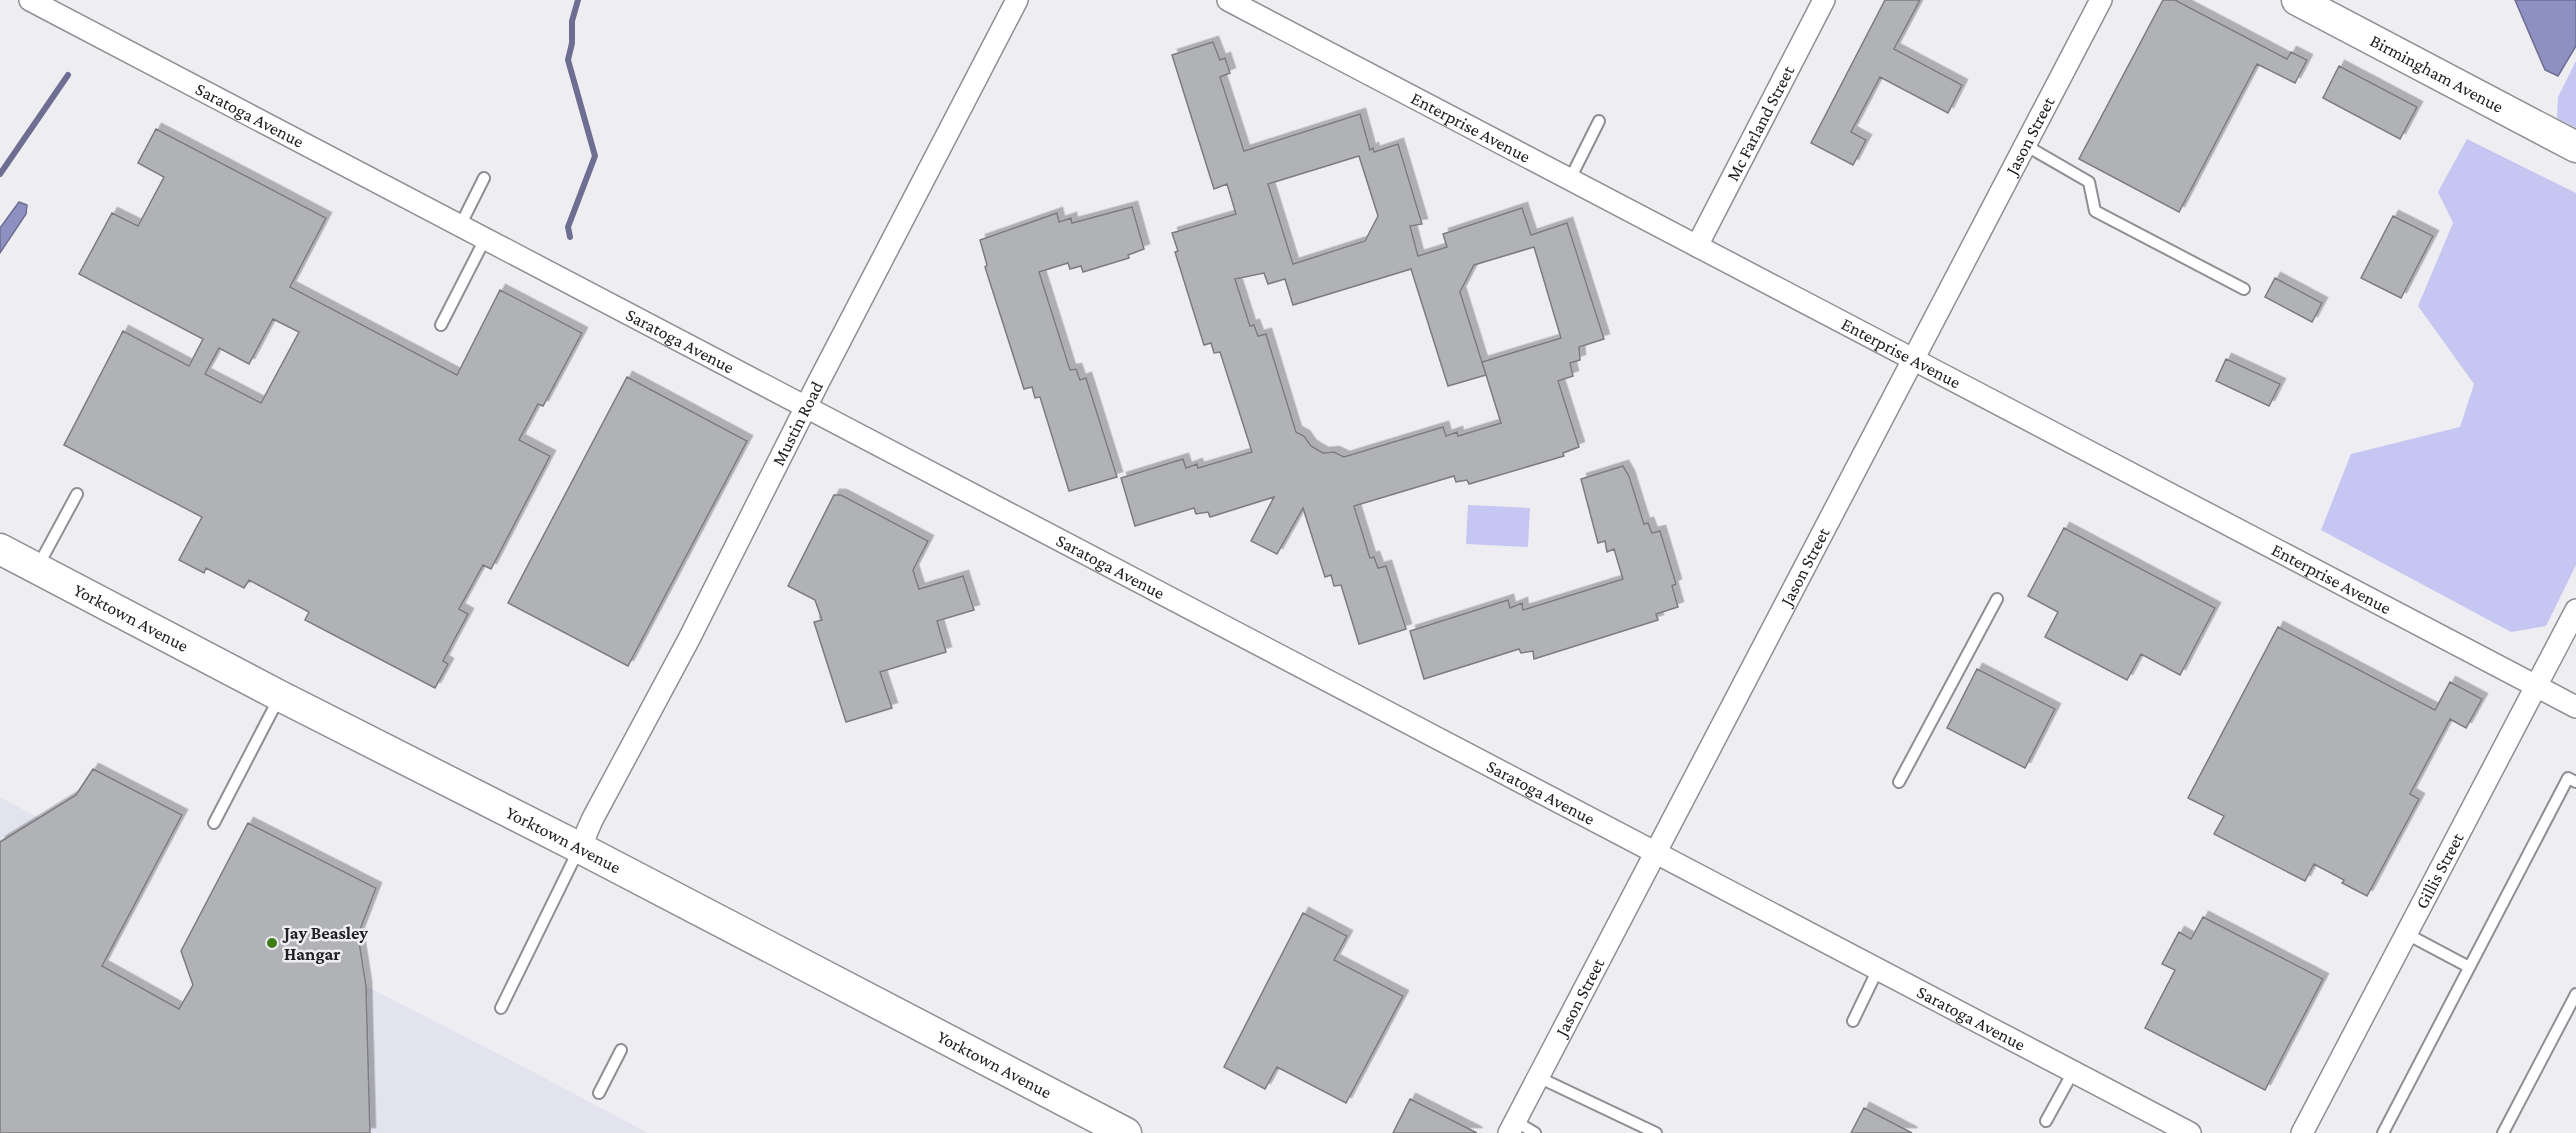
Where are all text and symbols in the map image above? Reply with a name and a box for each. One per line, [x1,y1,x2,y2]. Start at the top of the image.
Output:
street label: Birmingham Avenue [2367,30,2507,117]
street label: Mc Farland Street [1722,62,1799,184]
street label: Saratoga Avenue [192,79,307,152]
street label: Enterprise Avenue [1408,88,1534,167]
street label: Jason Street [2001,93,2059,180]
street label: Saratoga Avenue [623,304,738,378]
street label: Enterprise Avenue [1838,314,1964,392]
street label: Mustin Road [768,378,827,469]
street label: Jason Street [1775,523,1834,611]
street label: Saratoga Avenue [1053,530,1168,603]
street label: Enterprise Avenue [2269,539,2394,618]
street label: Yorktown Avenue [70,580,192,656]
street label: Saratoga Avenue [1483,756,1598,829]
street label: Yorktown Avenue [503,802,624,878]
street label: Gillis Street [2411,829,2468,912]
place label: Jay Beasley Hangar [282,923,368,964]
marker: Jay Beasley Hangar [265,936,279,950]
street label: Jason Street [1550,954,1609,1041]
street label: Saratoga Avenue [1914,982,2029,1055]
street label: Yorktown Avenue [934,1026,1055,1102]

